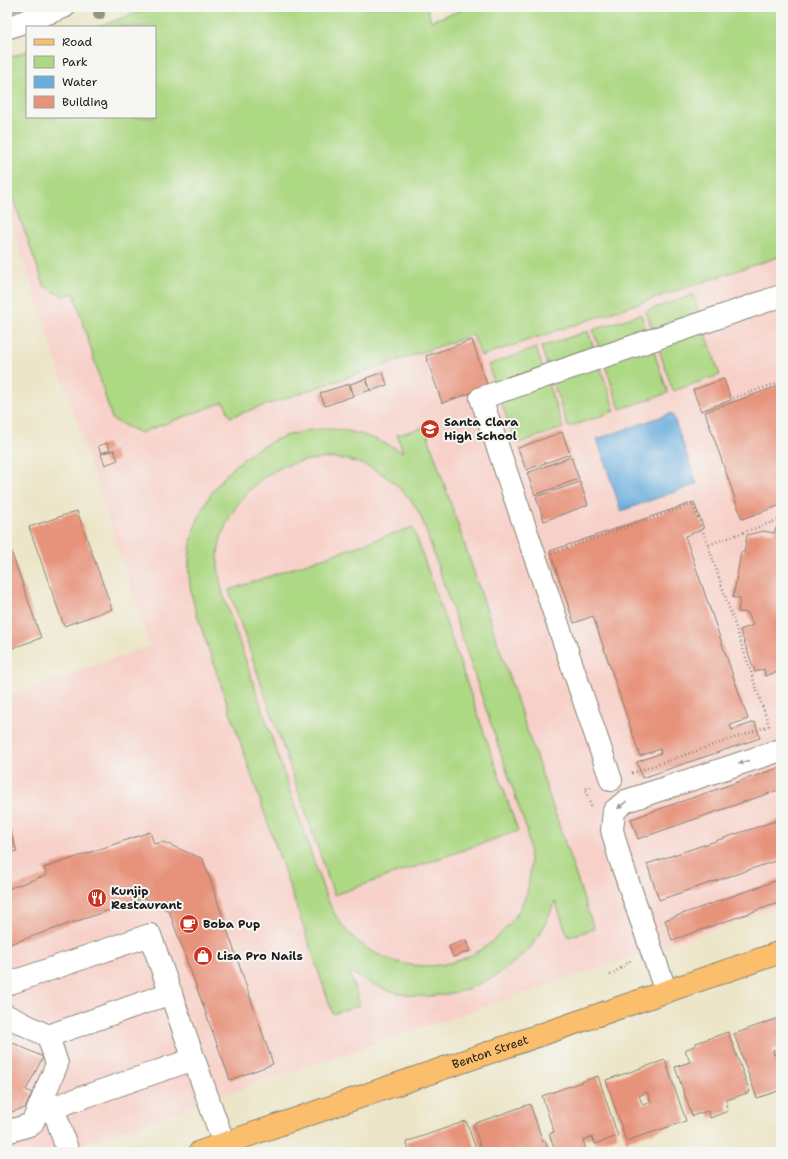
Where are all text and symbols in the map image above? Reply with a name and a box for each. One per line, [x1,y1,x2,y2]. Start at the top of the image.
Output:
legend [26,26,156,118]
text: Road [62,34,93,50]
text: Park [62,54,88,70]
text: Water [62,74,98,90]
text: Building [62,94,108,110]
place label: Santa Clara High School [444,414,519,444]
school or university icon: Santa Clara High School [419,418,441,440]
one-way arrow [738,759,750,765]
one-way arrow [616,800,627,809]
place label: Kunjip Restaurant [111,883,182,913]
restaurant icon: Kunjip Restaurant [86,887,108,909]
cafe icon: Boba Pup [178,913,200,935]
place label: Boba Pup [203,916,260,932]
shop icon: Lisa Pro Nails [192,945,214,967]
place label: Lisa Pro Nails [217,948,303,964]
street label: Benton Street [450,1032,531,1073]

